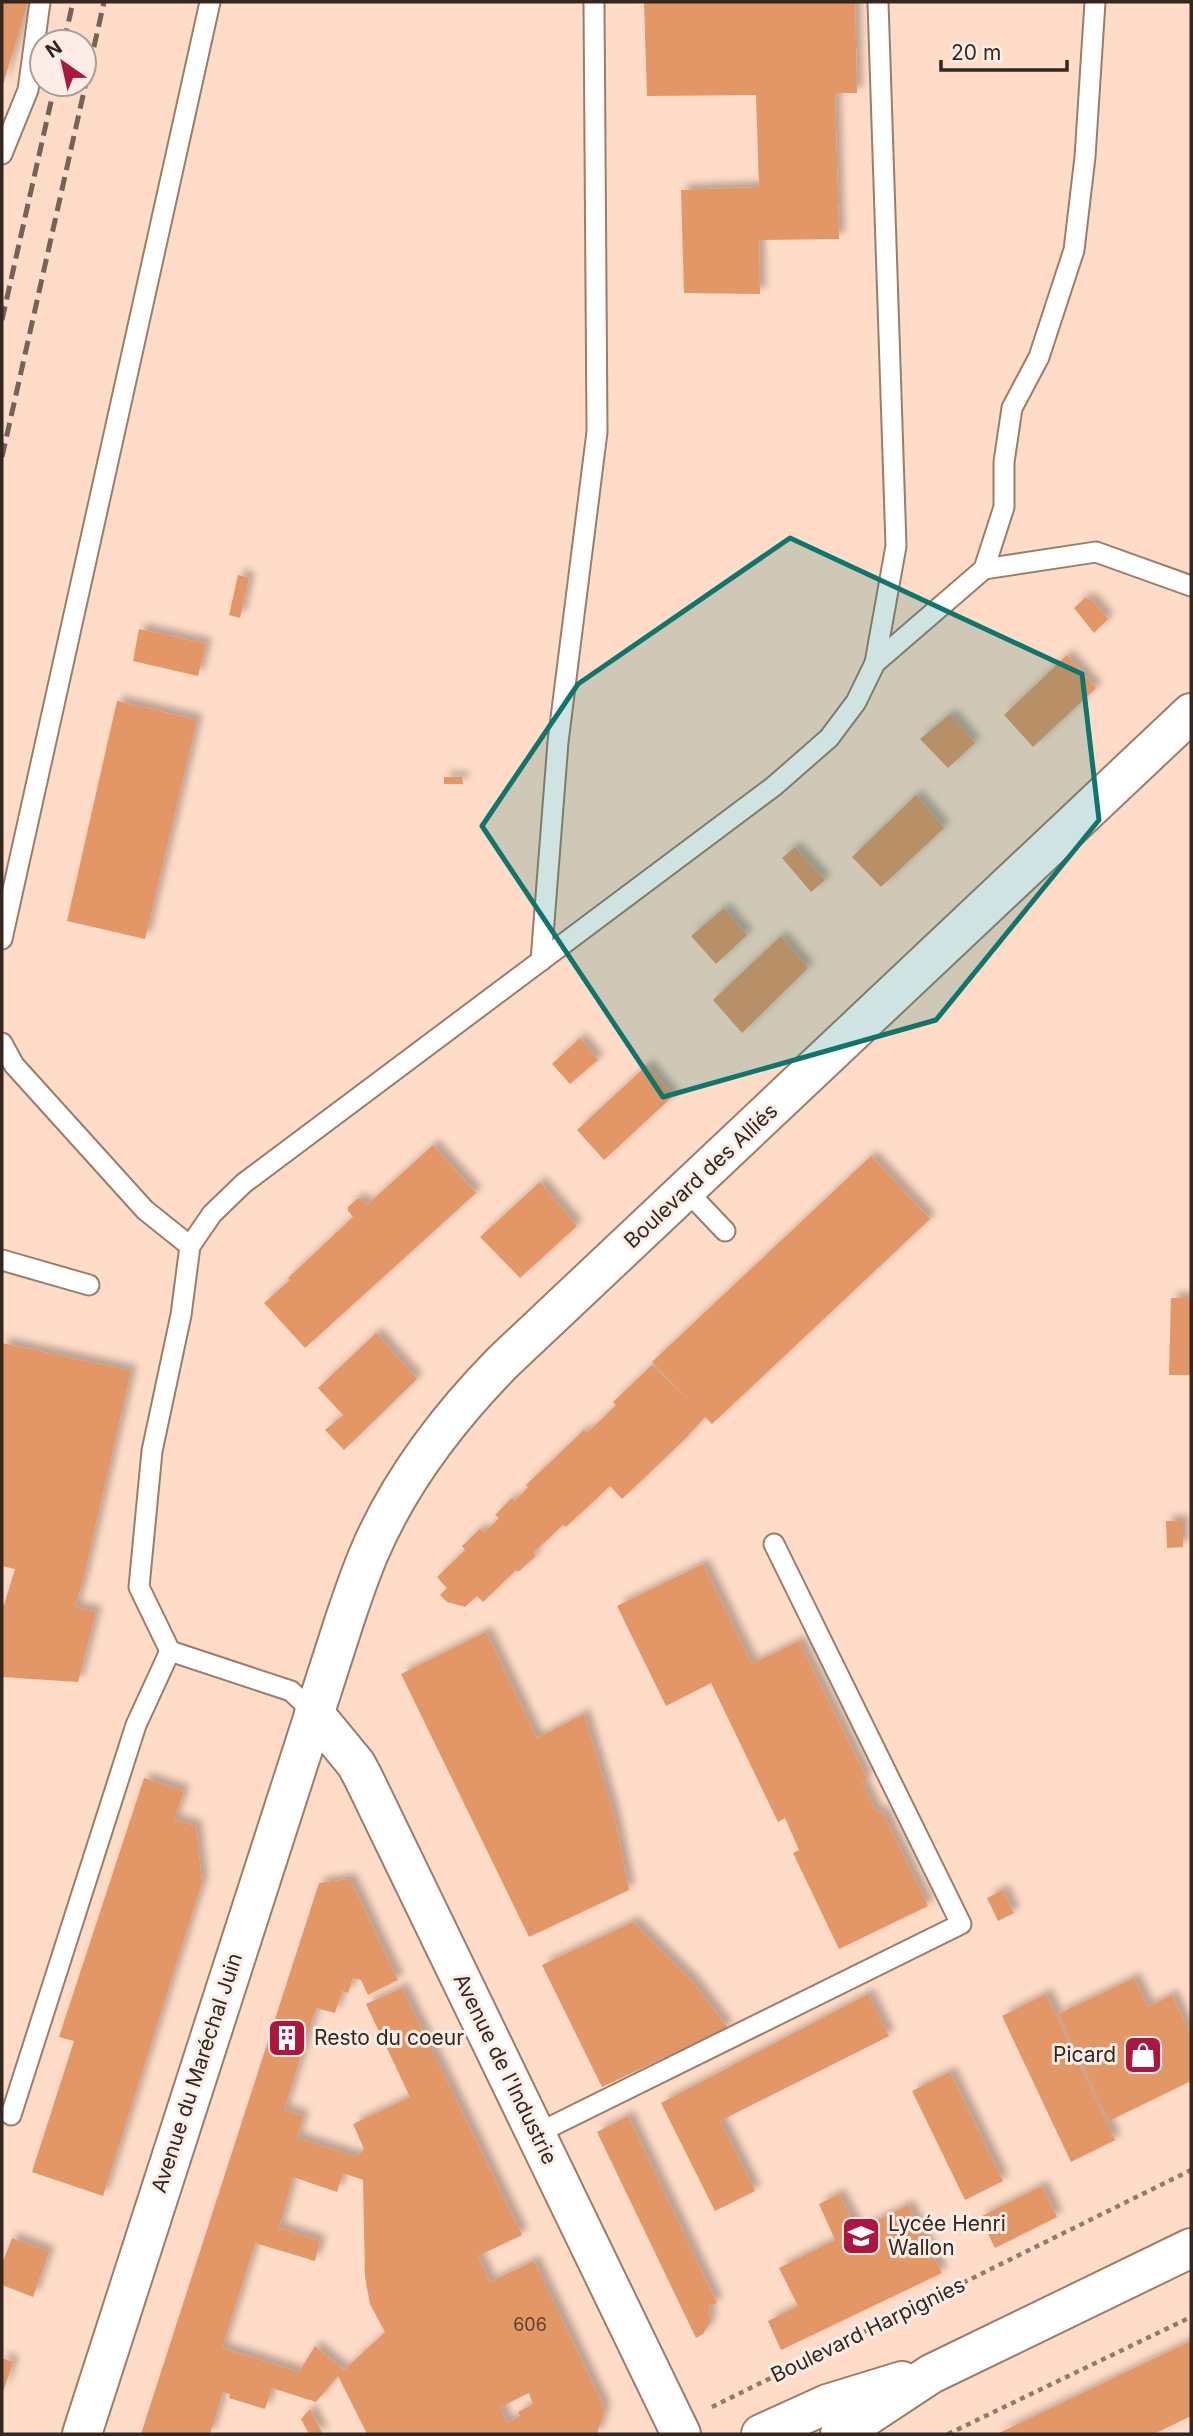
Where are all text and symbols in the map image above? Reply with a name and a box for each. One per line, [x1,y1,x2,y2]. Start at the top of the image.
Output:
north arrow [28,28,98,98]
scale bar [941,28,1067,72]
text: N [41,36,66,63]
text: 20 m [951,40,1001,65]
street label: Boulevard des Alliés [619,1098,783,1253]
street label: Avenue du Maréchal Juin [146,1950,247,2196]
street label: Avenue de l'Industrie [448,1969,562,2168]
building icon: Resto du coeur [266,2017,308,2059]
place label: Resto du coeur [314,2025,464,2050]
shop icon: Picard [1122,2034,1164,2076]
place label: Picard [1053,2042,1116,2067]
place label: Lycée Henri Wallon [888,2211,1006,2260]
school or university icon: Lycée Henri Wallon [840,2215,882,2257]
street label: Boulevard Harpignies [767,2272,969,2387]
house number: 606 [513,2314,547,2335]

